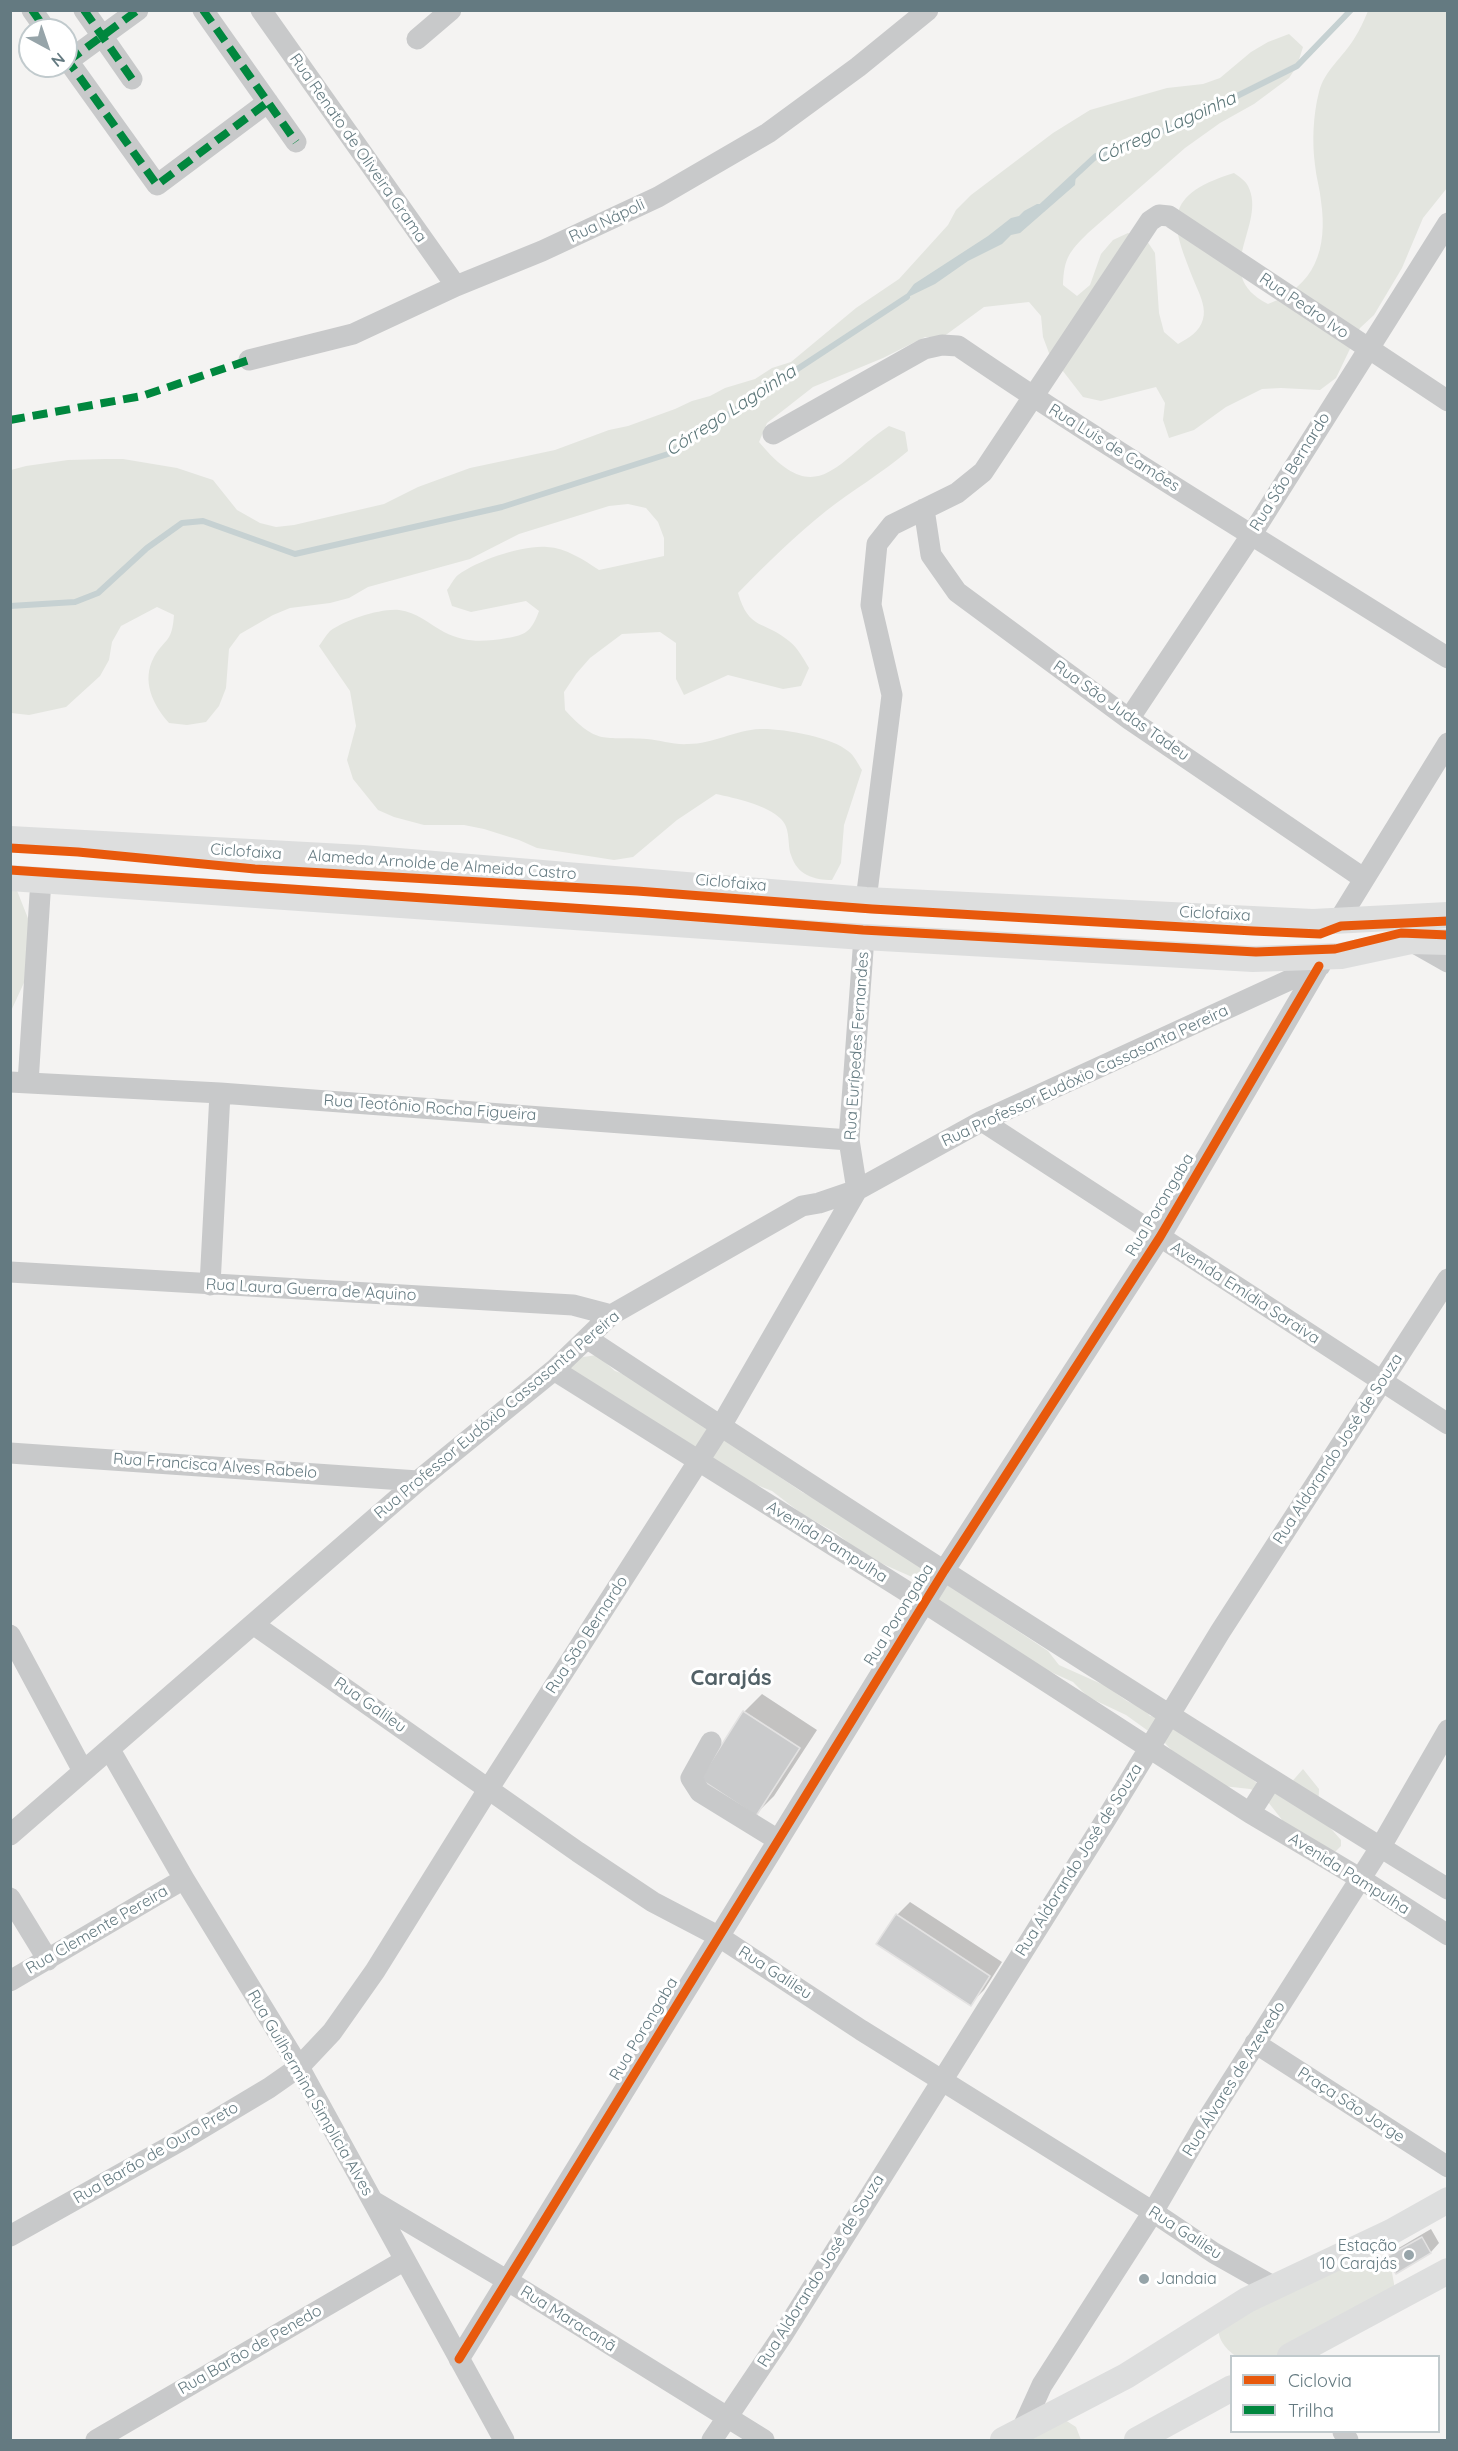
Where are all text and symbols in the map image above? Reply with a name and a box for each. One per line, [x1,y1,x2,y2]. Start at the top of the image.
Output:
north arrow [18,18,78,78]
text: N [47,49,69,72]
street label: Rua Renato de Oliveira Grama [285,50,431,246]
water label: Córrego Lagoinha [1093,88,1239,168]
street label: Rua Nápoli [566,195,648,247]
street label: Rua Pedro Ivo [1256,269,1352,343]
water label: Córrego Lagoinha [662,361,800,461]
street label: Rua Luis de Camões [1045,400,1183,496]
street label: Rua São Bernardo [1246,409,1334,535]
street label: Rua São Judas Tadeu [1049,657,1193,765]
street label: Ciclofaixa [210,840,282,864]
street label: Alameda Arnolde de Almeida Castro [307,846,577,884]
street label: Ciclofaixa [694,870,768,896]
street label: Ciclofaixa [1179,903,1251,925]
street label: Rua Eurípedes Fernandes [841,951,873,1141]
street label: Rua Professor Eudóxio Cassasanta Pereira [939,1001,1231,1151]
street label: Rua Teotônio Rocha Figueira [323,1091,537,1125]
street label: Rua Porongaba [1122,1150,1198,1260]
street label: Avenida Emídia Saraiva [1167,1238,1323,1348]
street label: Rua Laura Guerra de Aquino [205,1275,417,1305]
street label: Rua Professor Eudóxio Cassasanta Pereira [371,1307,623,1523]
street label: Rua Aldorando José de Souza [1269,1350,1407,1548]
street label: Rua Francisca Alves Rabelo [112,1449,318,1483]
street label: Avenida Pampulha [763,1497,891,1587]
street label: Rua Porongaba [860,1561,938,1669]
street label: Rua São Bernardo [542,1573,632,1697]
district label: Carajás [690,1665,772,1691]
street label: Rua Galileu [330,1673,410,1737]
street label: Rua Aldorando José de Souza [1012,1760,1146,1960]
street label: Avenida Pampulha [1285,1829,1413,1919]
street label: Rua Clemente Pereira [23,1882,171,1978]
street label: Rua Galileu [735,1942,815,2004]
street label: Rua Porongaba [606,1974,682,2084]
street label: Rua Guilhermina Simplicia Alves [243,1987,377,2199]
street label: Rua Álvares de Azevedo [1178,1998,1290,2160]
street label: Praça São Jorge [1294,2063,1408,2147]
street label: Rua Barão de Ouro Preto [70,2098,242,2208]
street label: Rua Aldorando José de Souza [754,2171,888,2371]
street label: Rua Galileu [1145,2202,1225,2264]
place label: Estação 10 Carajás [1320,2236,1397,2274]
marker: Estação 10 Carajás [1402,2248,1416,2262]
place label: Jandaia [1156,2269,1217,2289]
marker: Jandaia [1137,2272,1151,2286]
street label: Rua Maracanã [517,2282,619,2356]
street label: Rua Barão de Penedo [175,2301,325,2399]
legend [1230,2355,1440,2433]
text: Ciclovia [1288,2369,1352,2392]
text: Trilha [1288,2399,1334,2422]

